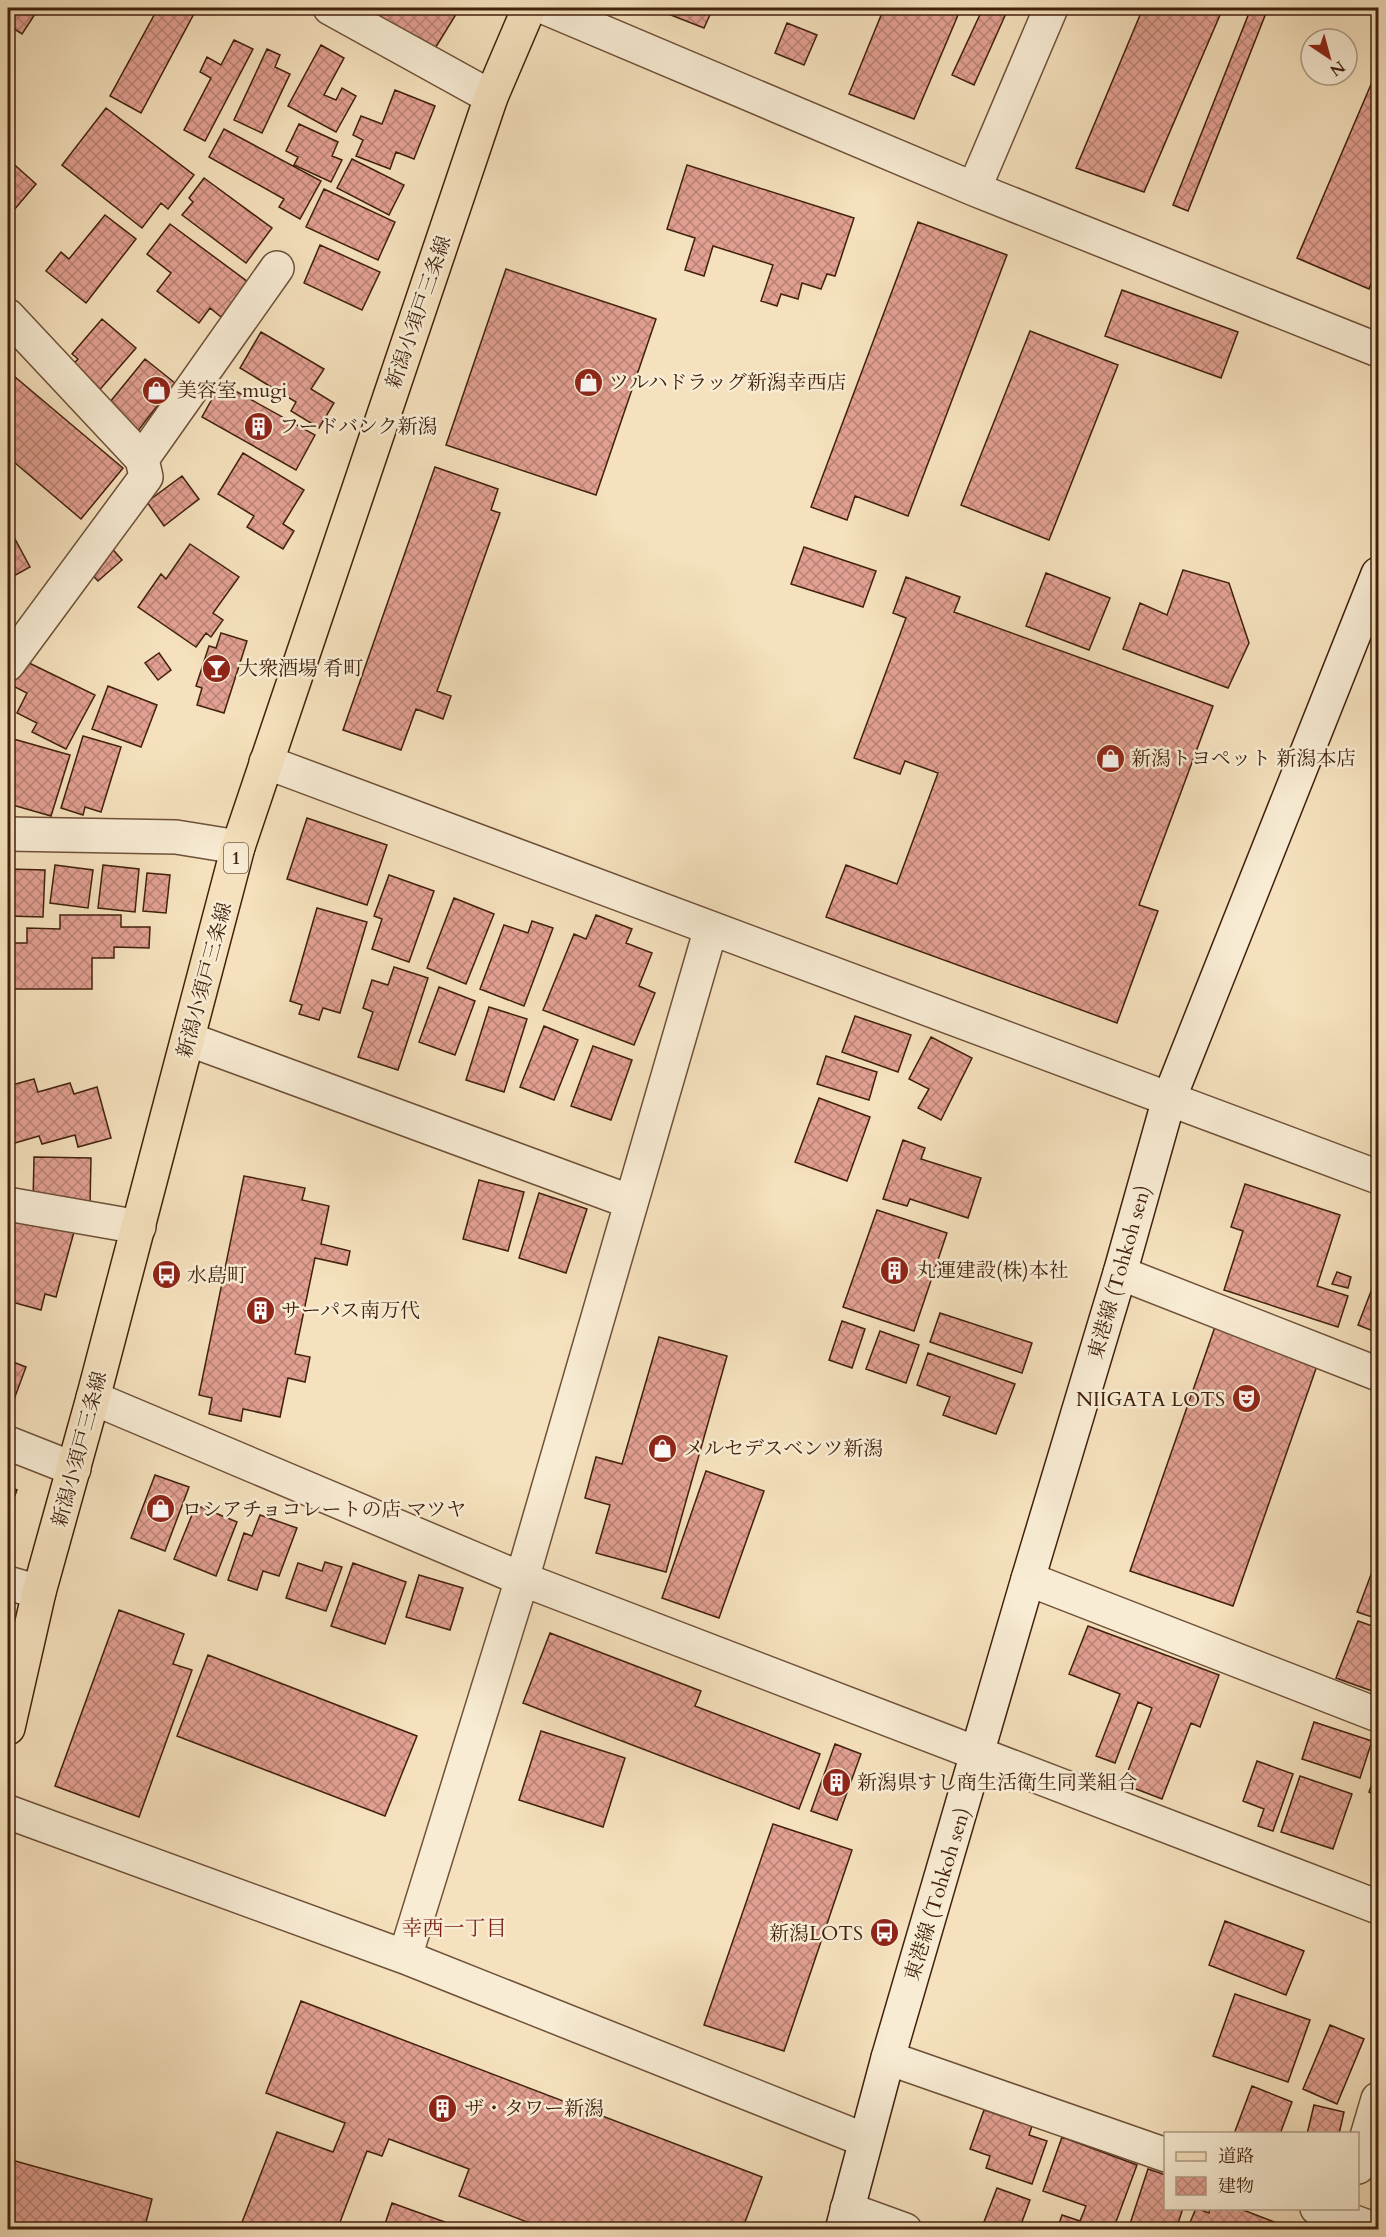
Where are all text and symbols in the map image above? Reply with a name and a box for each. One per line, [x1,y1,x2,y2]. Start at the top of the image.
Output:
north arrow [1299,27,1359,87]
text: N [1325,55,1349,81]
street label: 新潟小須戸三条線 [380,232,457,392]
shop icon: ツルハドラッグ新潟幸西店 [572,366,604,398]
place label: ツルハドラッグ新潟幸西店 [609,369,847,396]
shop icon: 美容室 mugi [140,374,172,406]
place label: 美容室 mugi [177,377,287,404]
building icon: フードバンク新潟 [242,410,274,442]
place label: フードバンク新潟 [279,413,438,440]
bar icon: 大衆酒場 肴町 [201,652,233,684]
place label: 大衆酒場 肴町 [238,655,363,682]
shop icon: 新潟トヨペット 新潟本店 [1094,742,1126,774]
place label: 新潟トヨペット 新潟本店 [1131,745,1356,772]
road number: 1 [224,843,248,873]
street label: 新潟小須戸三条線 [171,899,238,1061]
street label: 東港線 (Tohkoh sen) [1082,1182,1157,1362]
building icon: 丸運建設(株)本社 [879,1254,911,1286]
place label: 丸運建設(株)本社 [916,1257,1069,1284]
bus stop icon: 水島町 [150,1259,182,1291]
place label: 水島町 [187,1262,247,1289]
building icon: サーパス南万代 [244,1294,276,1326]
place label: サーパス南万代 [281,1297,420,1324]
street label: 新潟小須戸三条線 [46,1368,113,1530]
theatre icon: NIIGATA LOTS [1230,1383,1262,1415]
place label: NIIGATA LOTS [1076,1386,1225,1413]
shop icon: メルセデスベンツ新潟 [647,1432,679,1464]
place label: メルセデスベンツ新潟 [684,1435,883,1462]
shop icon: ロシアチョコレートの店 マツヤ [145,1493,177,1525]
place label: ロシアチョコレートの店 マツヤ [182,1496,466,1523]
building icon: 新潟県すし商生活衛生同業組合 [820,1766,852,1798]
place label: 新潟県すし商生活衛生同業組合 [857,1769,1137,1796]
street label: 東港線 (Tohkoh sen) [898,1804,977,1984]
district label: 幸西一丁目 [402,1914,507,1943]
bus stop icon: 新潟LOTS [868,1917,900,1949]
place label: 新潟LOTS [769,1920,863,1947]
building icon: ザ・タワー新潟 [427,2092,459,2124]
place label: ザ・タワー新潟 [464,2095,604,2122]
legend [1164,2132,1359,2210]
text: 道路 [1218,2144,1254,2169]
text: 建物 [1218,2174,1254,2199]

